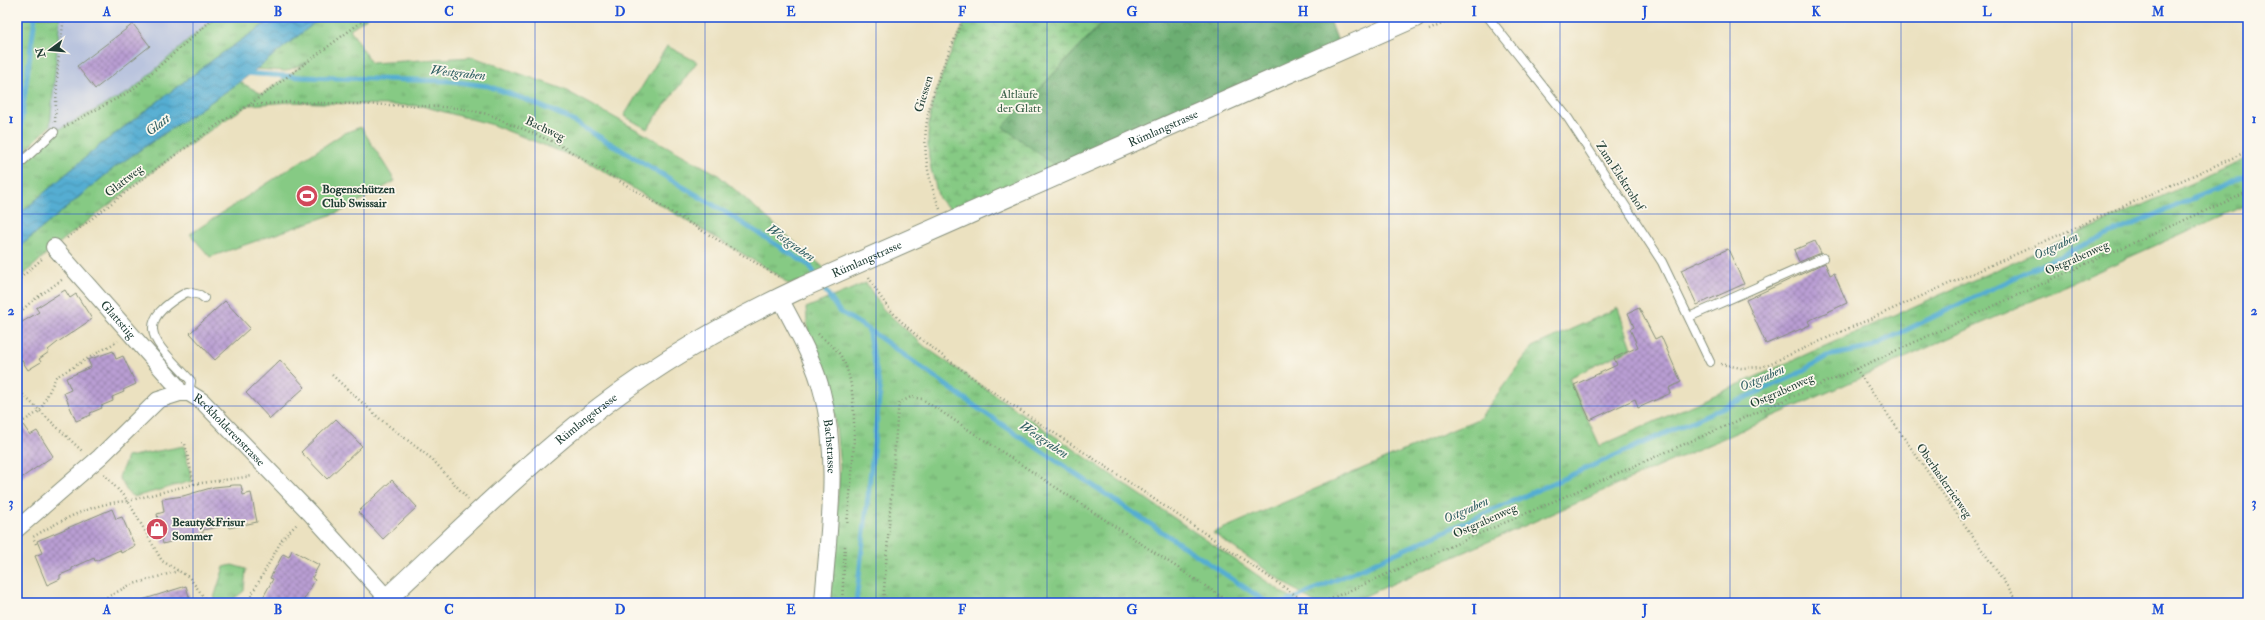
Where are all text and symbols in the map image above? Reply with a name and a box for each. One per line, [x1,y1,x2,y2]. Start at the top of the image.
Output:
text: A [102,4,112,20]
text: B [274,4,282,20]
text: C [444,4,454,20]
text: D [615,4,626,20]
text: E [786,4,796,20]
text: F [958,4,967,20]
text: G [1127,4,1138,20]
text: H [1298,4,1309,20]
text: I [1471,4,1477,20]
text: J [1641,4,1648,21]
text: K [1811,4,1821,20]
text: L [1982,4,1992,20]
text: M [2151,4,2165,20]
north arrow [30,30,70,70]
text: N [33,45,49,60]
water label: Westgraben [430,62,486,84]
street label: Giessen [911,74,937,114]
park label: Altläufe der Glatt [997,87,1041,116]
street label: Rümlangstrasse [1126,106,1200,150]
water label: Glatt [143,110,174,139]
text: 1 [9,111,14,127]
text: 1 [2252,111,2257,127]
street label: Bachweg [523,113,568,145]
street label: Zum Elektrohof [1592,139,1649,215]
street label: Glattweg [102,161,147,200]
place label: Bogenschützen Club Swissair [322,182,396,211]
sports icon: Bogenschützen Club Swissair [294,183,320,209]
water label: Westgraben [764,221,818,265]
water label: Ostgraben [2031,229,2081,263]
street label: Rümlangstrasse [829,237,904,281]
street label: Ostgrabenweg [2043,237,2112,279]
street label: Glattstiig [97,297,140,343]
text: 2 [8,303,15,319]
text: 2 [2251,303,2258,319]
water label: Ostgraben [1737,361,1787,395]
street label: Ostgrabenweg [1748,370,1817,412]
street label: Reckholderenstrasse [191,390,268,469]
street label: Rümlangstrasse [552,390,620,448]
street label: Bachstrasse [820,418,839,473]
water label: Westgraben [1017,418,1071,462]
street label: Oberhaslerrietweg [1913,441,1976,522]
water label: Ostgraben [1441,493,1491,527]
text: 3 [9,495,14,511]
text: 3 [2252,495,2257,511]
street label: Ostgrabenweg [1451,500,1520,542]
place label: Beauty&Frisur Sommer [172,515,245,544]
shop icon: Beauty&Frisur Sommer [144,516,170,542]
text: A [102,602,112,618]
text: B [274,602,282,618]
text: C [444,602,454,618]
text: D [615,602,626,618]
text: E [786,602,796,618]
text: F [958,602,967,618]
text: G [1127,602,1138,618]
text: H [1298,602,1309,618]
text: I [1471,602,1477,618]
text: J [1641,602,1648,619]
text: K [1811,602,1821,618]
text: L [1982,602,1992,618]
text: M [2151,602,2165,618]

